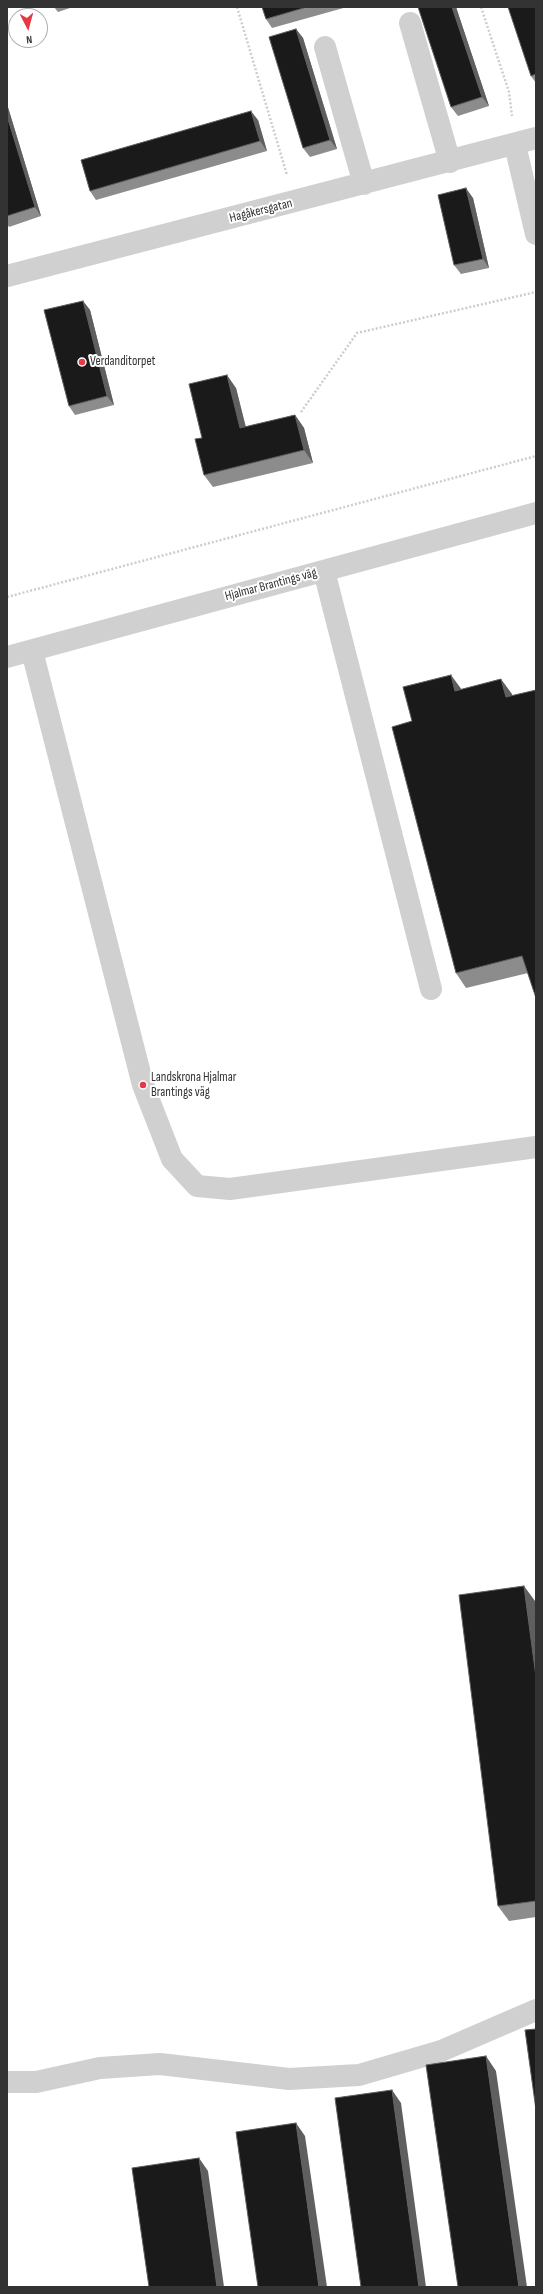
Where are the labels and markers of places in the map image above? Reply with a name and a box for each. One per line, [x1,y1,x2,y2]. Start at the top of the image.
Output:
place label: Verdanditorpet [90,354,156,370]
marker: Verdanditorpet [77,357,87,367]
place label: Landskrona Hjalmar Brantings väg [151,1070,236,1101]
marker: Landskrona Hjalmar Brantings väg [138,1080,148,1090]

